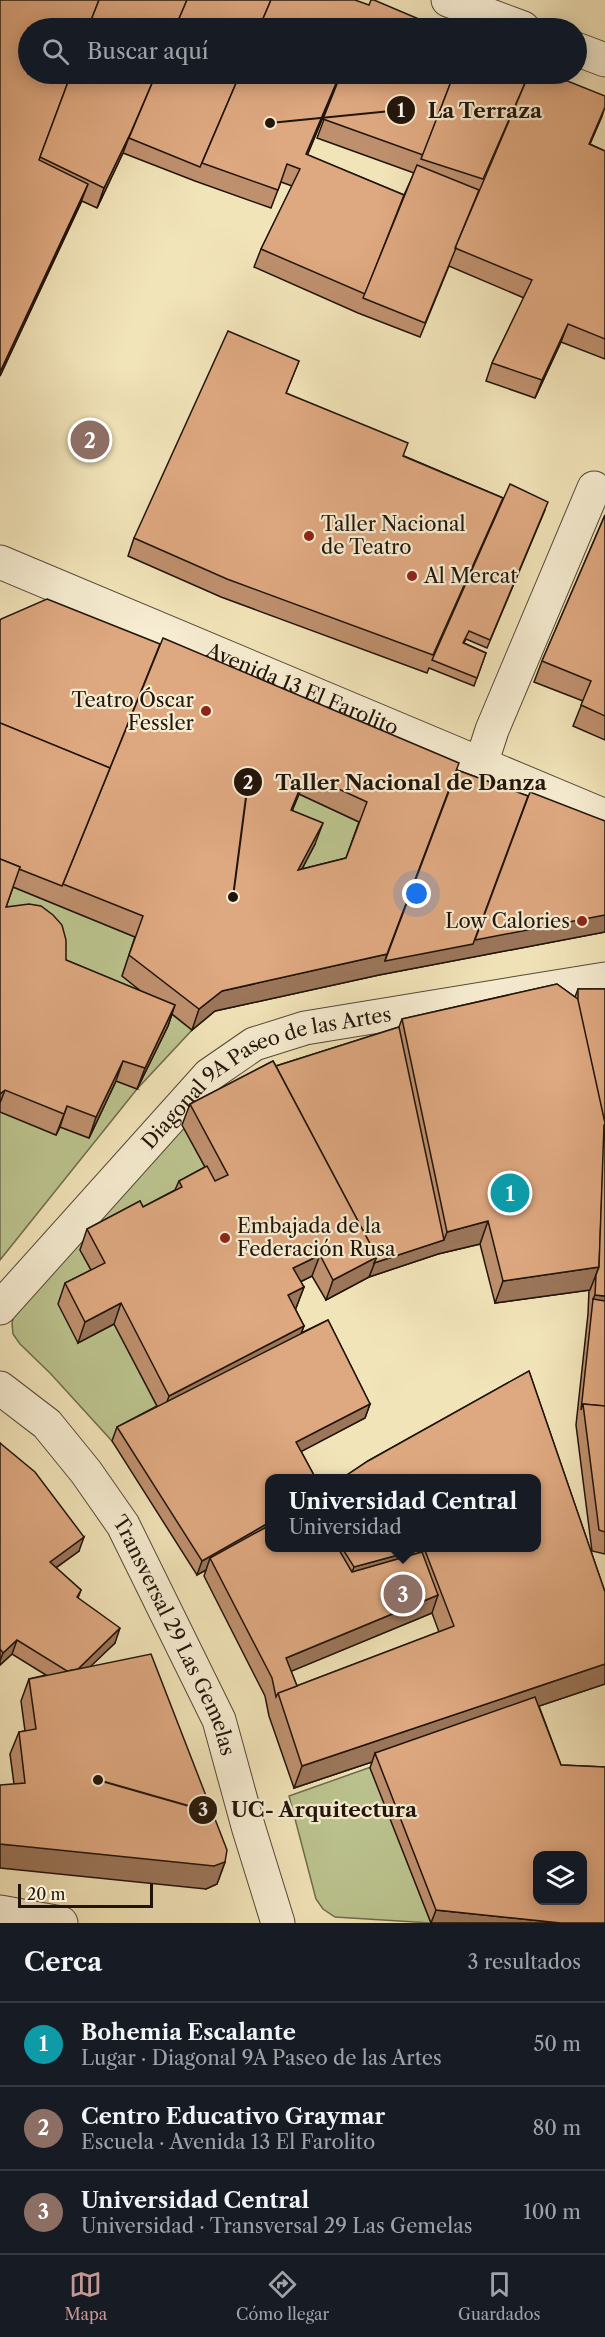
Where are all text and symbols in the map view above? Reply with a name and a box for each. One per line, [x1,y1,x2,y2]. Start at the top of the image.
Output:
search box [18,18,587,84]
icon: search [39,35,72,68]
text: Buscar aquí [87,38,209,65]
callout: La Terraza [386,91,555,130]
text: La Terraza [428,98,543,123]
text: 1 [397,100,405,122]
pin: 2 [70,418,110,462]
place label: Taller Nacional de Teatro [321,512,466,559]
marker: Taller Nacional de Teatro [302,529,316,543]
place label: Al Mercat [423,564,517,588]
marker: Al Mercat [405,569,419,583]
street label: Avenida 13 El Farolito [202,638,402,740]
place label: Teatro Óscar Fessler [72,687,195,735]
marker: Teatro Óscar Fessler [199,704,213,718]
callout: Taller Nacional de Danza [233,763,559,802]
text: Taller Nacional de Danza [275,770,547,795]
text: 2 [243,772,253,794]
your location [402,879,431,908]
place label: Low Calories [445,909,570,933]
marker: Low Calories [575,914,589,928]
street label: Diagonal 9A Paseo de las Artes [137,1002,393,1154]
pin: 1 [490,1170,530,1216]
place label: Embajada de la Federación Rusa [237,1214,396,1261]
marker: Embajada de la Federación Rusa [218,1231,232,1245]
popup [265,1474,541,1552]
text: Universidad Central [289,1488,517,1515]
street label: Transversal 29 Las Gemelas [108,1511,240,1758]
text: Universidad [289,1515,402,1539]
pin: 3 [384,1572,422,1616]
callout: UC- Arquitectura [188,1791,429,1830]
text: UC- Arquitectura [231,1797,418,1822]
text: 3 [198,1799,208,1821]
map controls [533,1851,587,1905]
button: layers [533,1851,587,1905]
scale bar [18,1881,153,1908]
text: 20 m [27,1884,66,1904]
text: Cerca [24,1946,102,1978]
text: 3 resultados [468,1950,581,1974]
text: Bohemia Escalante [81,2019,296,2046]
text: 1 [39,2032,48,2056]
text: 50 m [534,2032,581,2056]
text: Lugar · Diagonal 9A Paseo de las Artes [81,2046,442,2070]
text: Centro Educativo Graymar [81,2103,385,2130]
text: 2 [38,2116,49,2140]
text: 80 m [533,2116,581,2140]
text: Escuela · Avenida 13 El Farolito [81,2130,375,2154]
text: Universidad Central [81,2187,309,2214]
text: 3 [38,2200,49,2224]
text: 100 m [523,2200,581,2224]
text: Universidad · Transversal 29 Las Gemelas [81,2214,472,2238]
tab: Mapa [64,2268,107,2324]
tab: Cómo llegar [236,2268,329,2324]
tab: Guardados [458,2268,541,2324]

